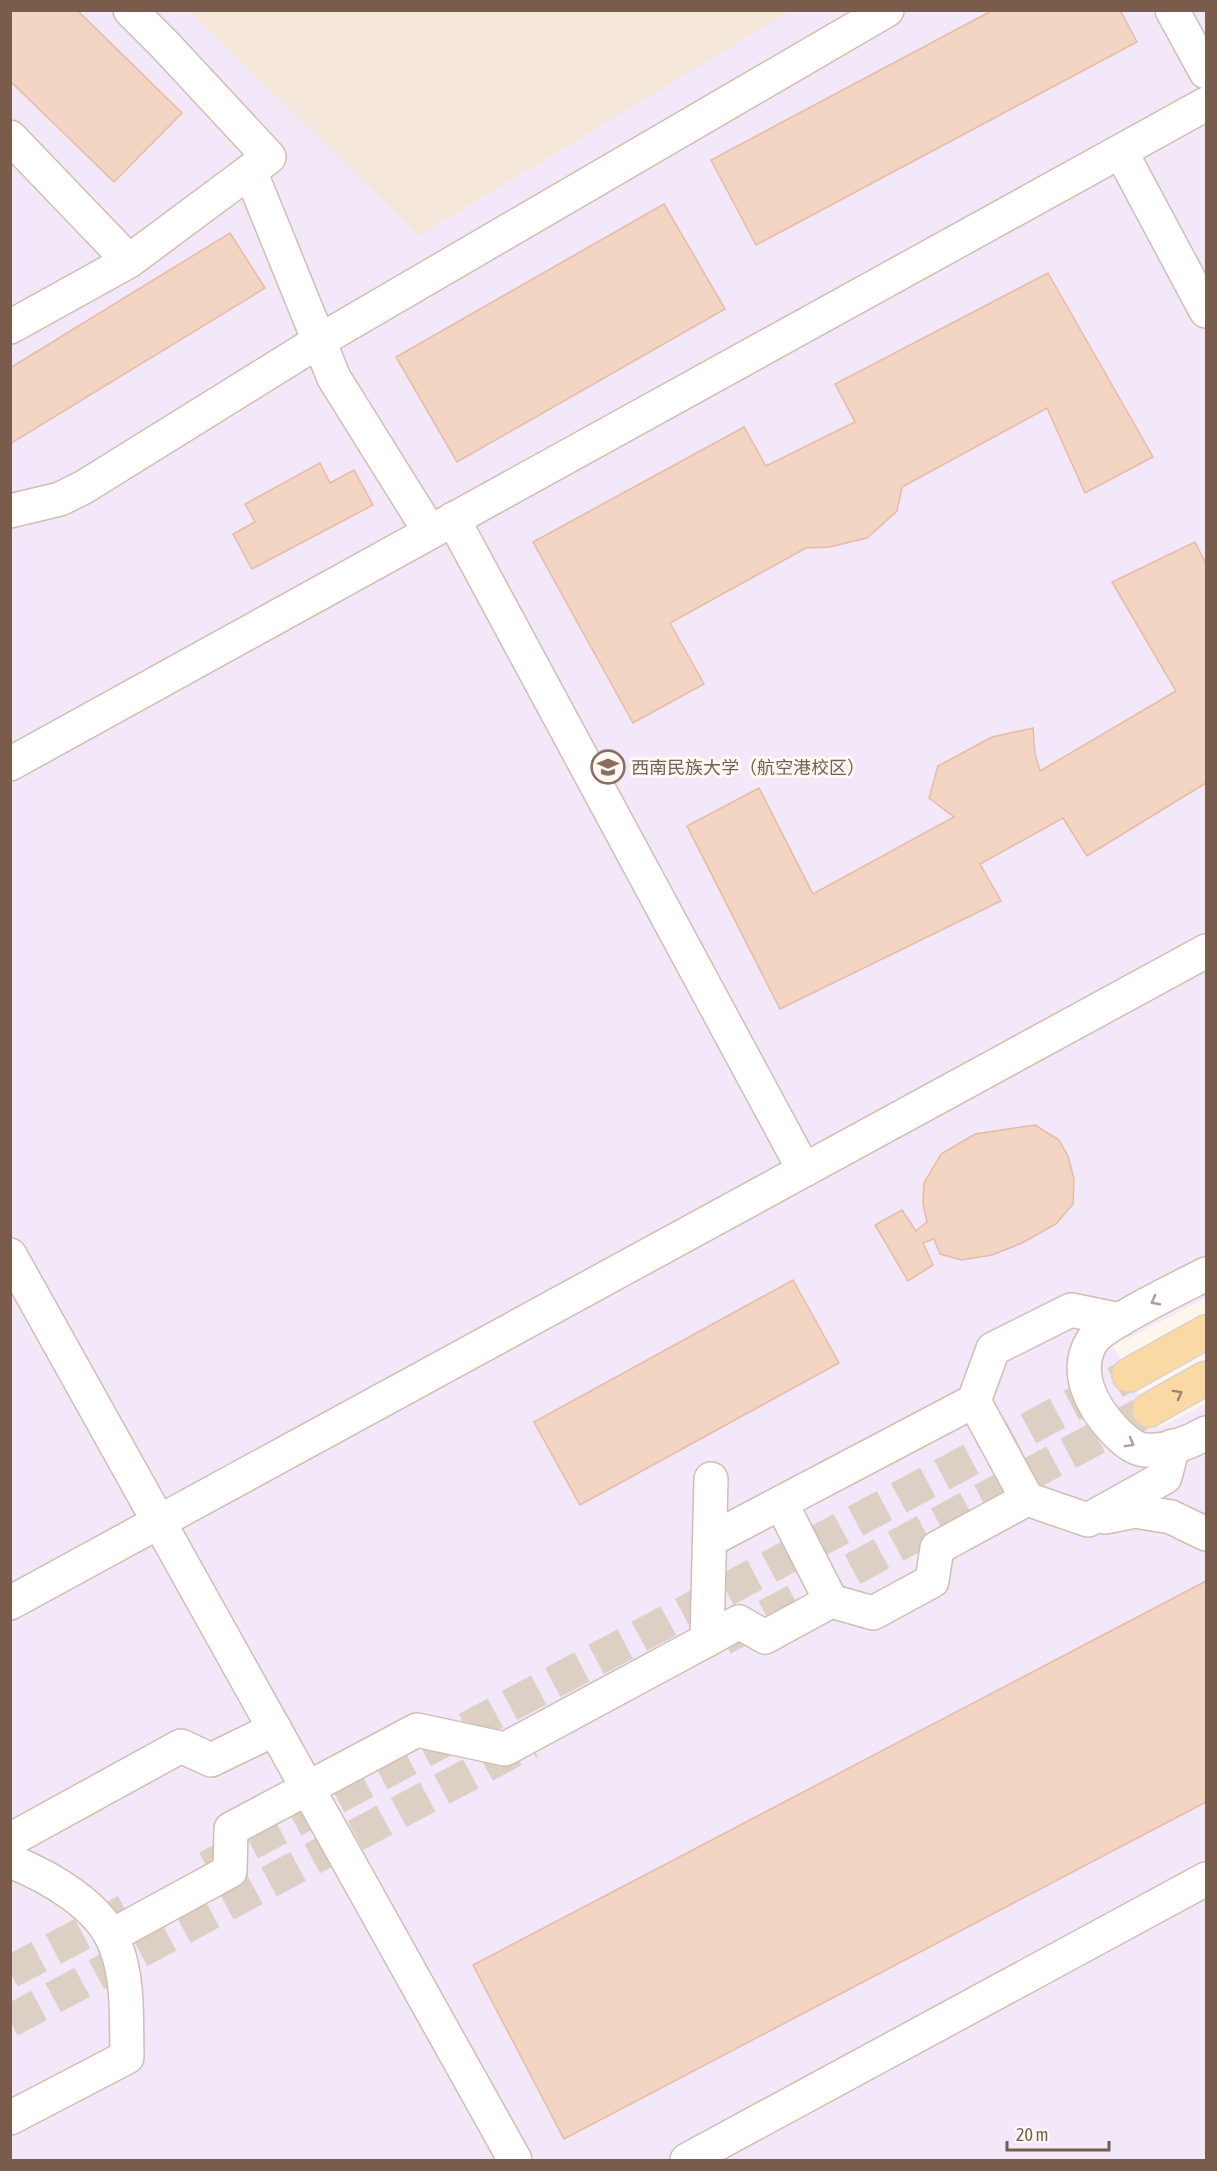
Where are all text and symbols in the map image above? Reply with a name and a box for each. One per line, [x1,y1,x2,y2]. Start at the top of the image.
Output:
school or university icon: 西南民族大学（航空港校区） [590,749,626,785]
place label: 西南民族大学（航空港校区） [631,757,865,778]
one-way arrow [1151,1294,1161,1305]
one-way arrow [1172,1390,1182,1401]
one-way arrow [1124,1436,1134,1447]
scale bar [1007,2114,1109,2152]
text: 20 m [1016,2124,1048,2145]

